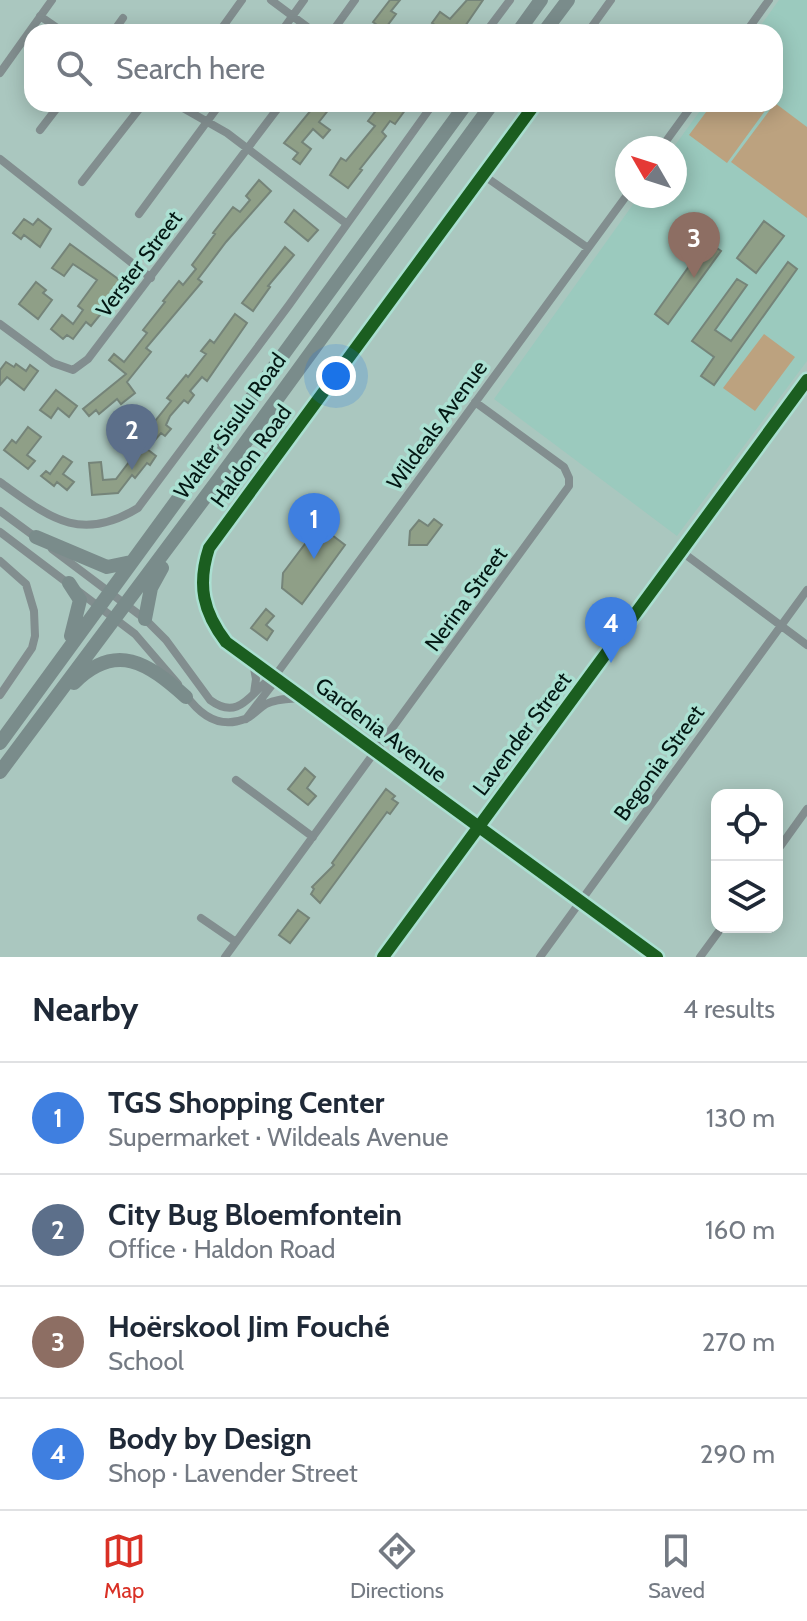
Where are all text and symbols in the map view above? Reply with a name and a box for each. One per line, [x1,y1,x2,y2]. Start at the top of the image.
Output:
search box [24,24,783,112]
icon: search [52,46,96,90]
text: Search here [116,50,265,87]
north arrow [615,136,687,208]
street label: Verster Street [90,205,188,323]
pin: 3 [668,212,720,278]
street label: Walter Sisulu Road [168,348,292,504]
street label: Wildeals Avenue [381,355,493,495]
your location [316,356,356,396]
street label: Haldon Road [205,399,297,513]
pin: 2 [106,404,158,470]
pin: 1 [288,493,340,559]
street label: Nerina Street [419,541,513,656]
pin: 4 [585,597,637,663]
street label: Lavender Street [467,667,577,801]
street label: Gardenia Avenue [310,672,452,788]
street label: Begonia Street [608,699,710,826]
map controls [711,789,783,933]
button: locate [711,789,783,861]
button: layers [711,861,783,933]
text: Nearby [32,988,139,1030]
text: 4 results [683,993,775,1025]
text: TGS Shopping Center [108,1084,384,1121]
text: 1 [53,1102,63,1134]
text: 130 m [706,1102,775,1134]
text: Supermarket · Wildeals Avenue [108,1121,449,1153]
text: City Bug Bloemfontein [108,1196,402,1233]
text: 2 [51,1214,65,1246]
text: 160 m [705,1214,775,1246]
text: Office · Haldon Road [108,1233,336,1265]
text: Hoërskool Jim Fouché [108,1308,390,1345]
text: 3 [51,1326,65,1358]
text: 270 m [702,1326,775,1358]
text: School [108,1345,184,1377]
text: Body by Design [108,1420,312,1457]
text: 4 [50,1438,66,1470]
text: 290 m [700,1438,775,1470]
text: Shop · Lavender Street [108,1457,358,1489]
tab: Map [102,1529,146,1604]
tab: Directions [350,1529,444,1604]
tab: Saved [648,1529,705,1604]

